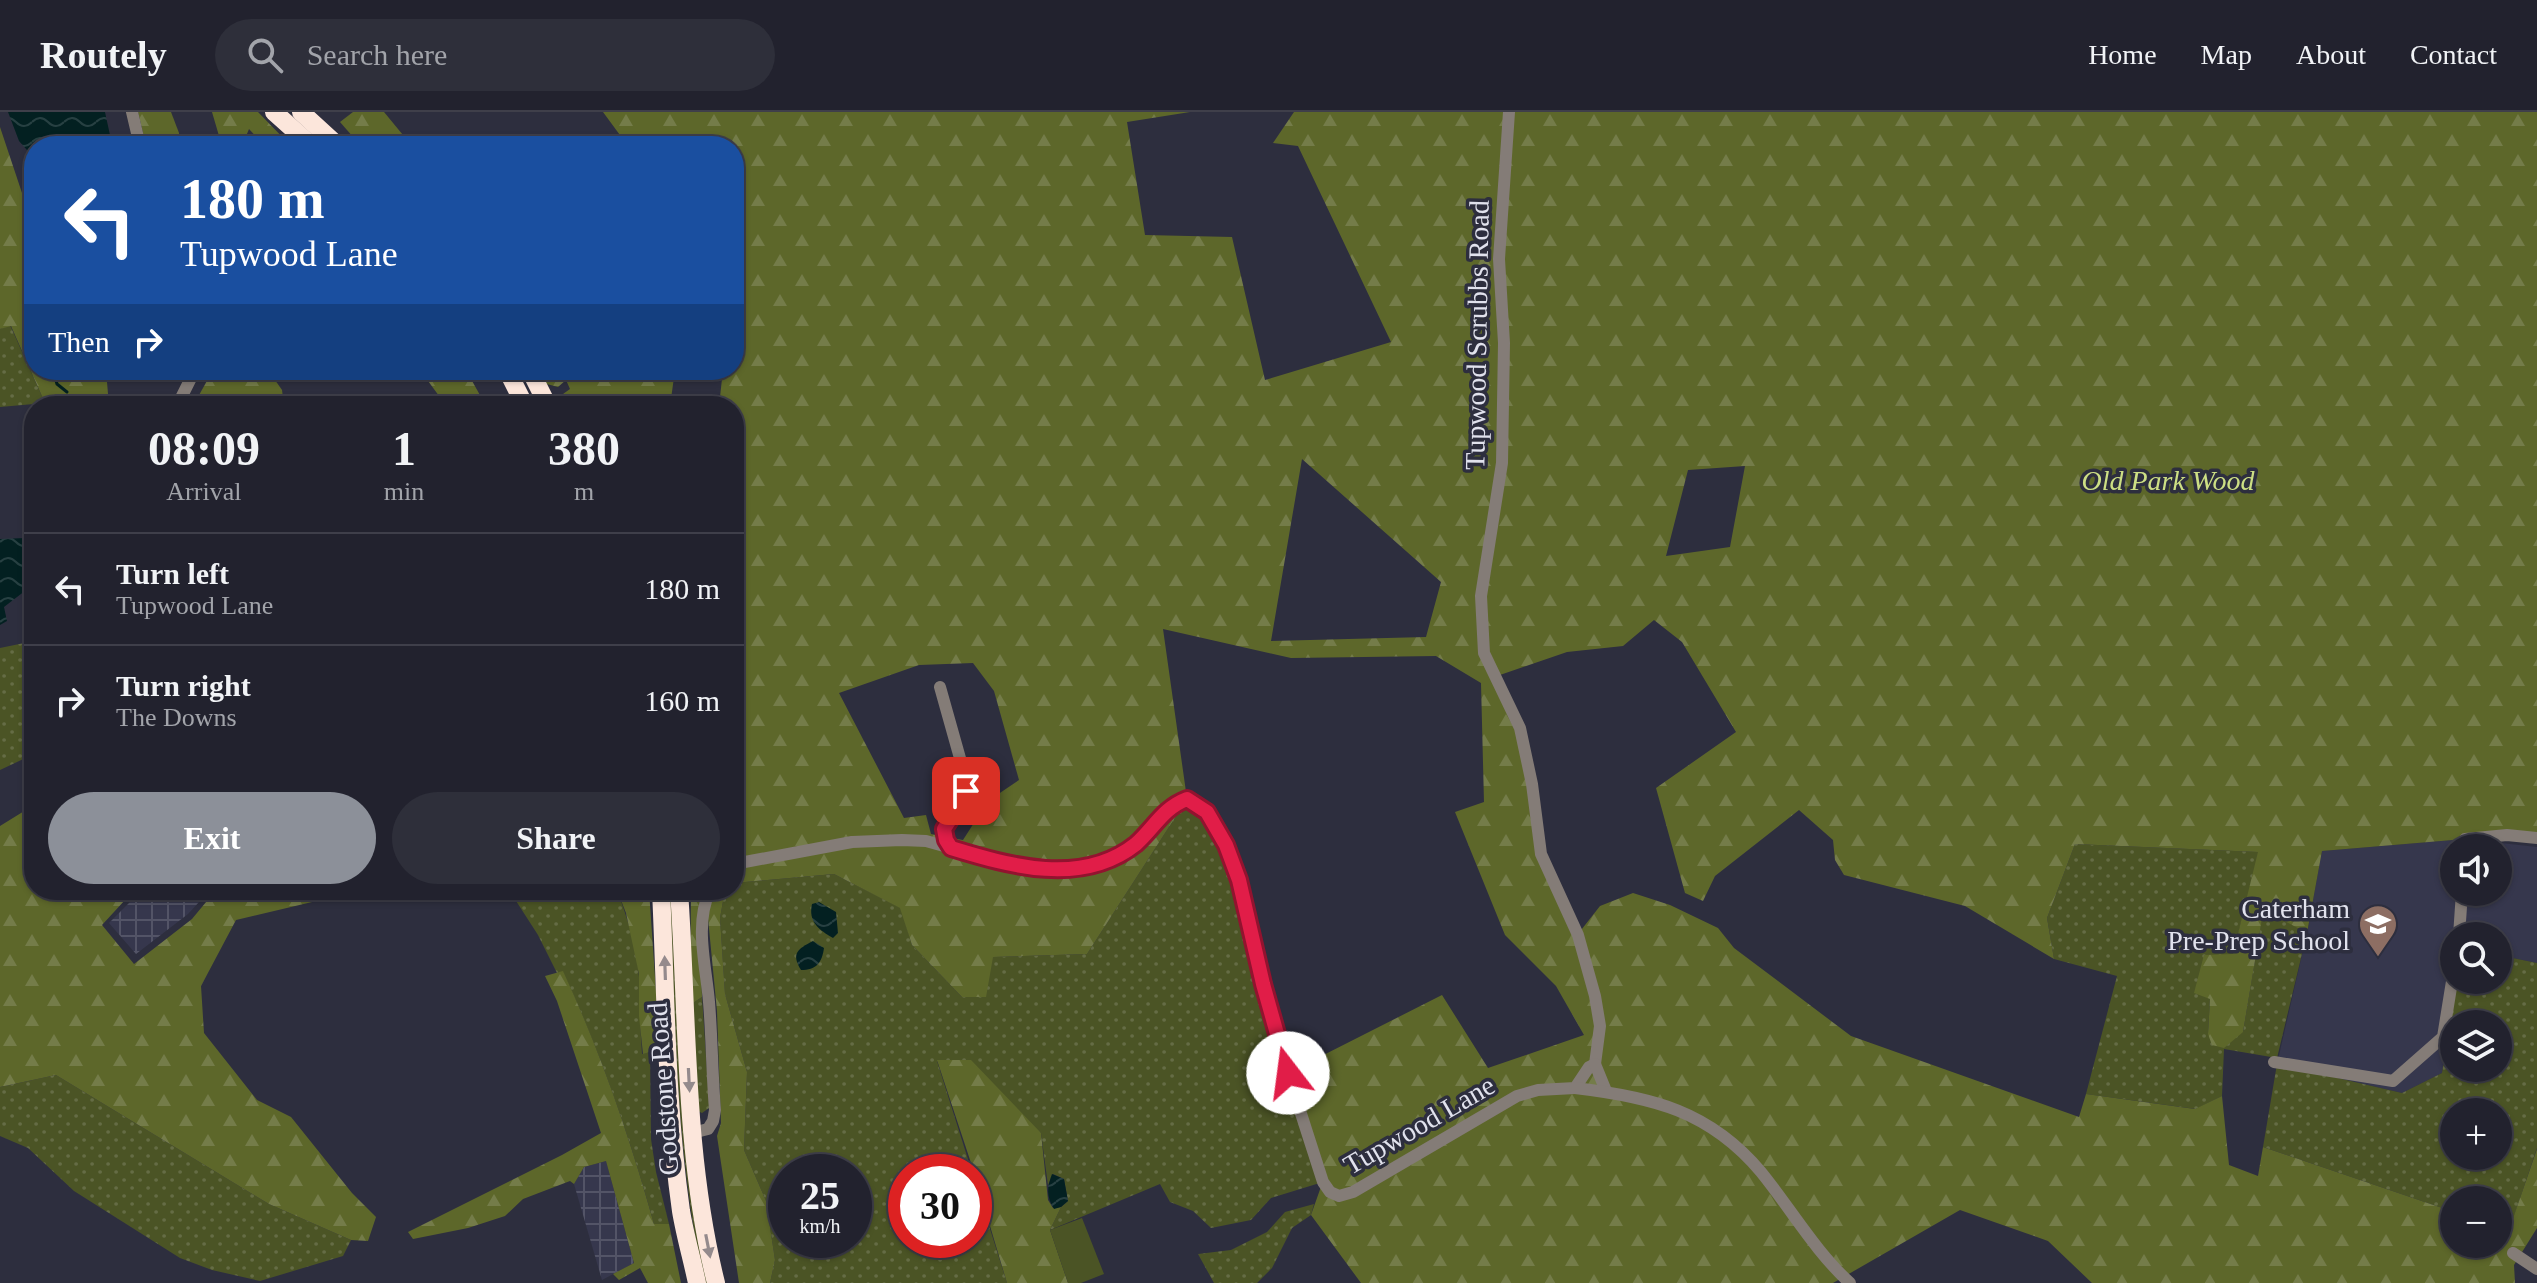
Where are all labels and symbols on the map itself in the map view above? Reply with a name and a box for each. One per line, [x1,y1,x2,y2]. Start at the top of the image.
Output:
street label: Tupwood Scrubbs Road [1459,200,1495,470]
park label: Old Park Wood [2081,465,2256,496]
pin [932,757,1000,825]
place label: Caterham Pre-Prep School [2167,893,2350,956]
school or university icon: Caterham Pre-Prep School [2357,903,2399,958]
one-way arrow [658,955,671,980]
street label: Godstone Road [641,1001,685,1177]
position arrow [1246,1031,1330,1115]
one-way arrow [683,1068,696,1093]
street label: Tupwood Lane [1338,1069,1500,1181]
speed limit sign: 30 [888,1154,992,1258]
one-way arrow [702,1233,714,1258]

